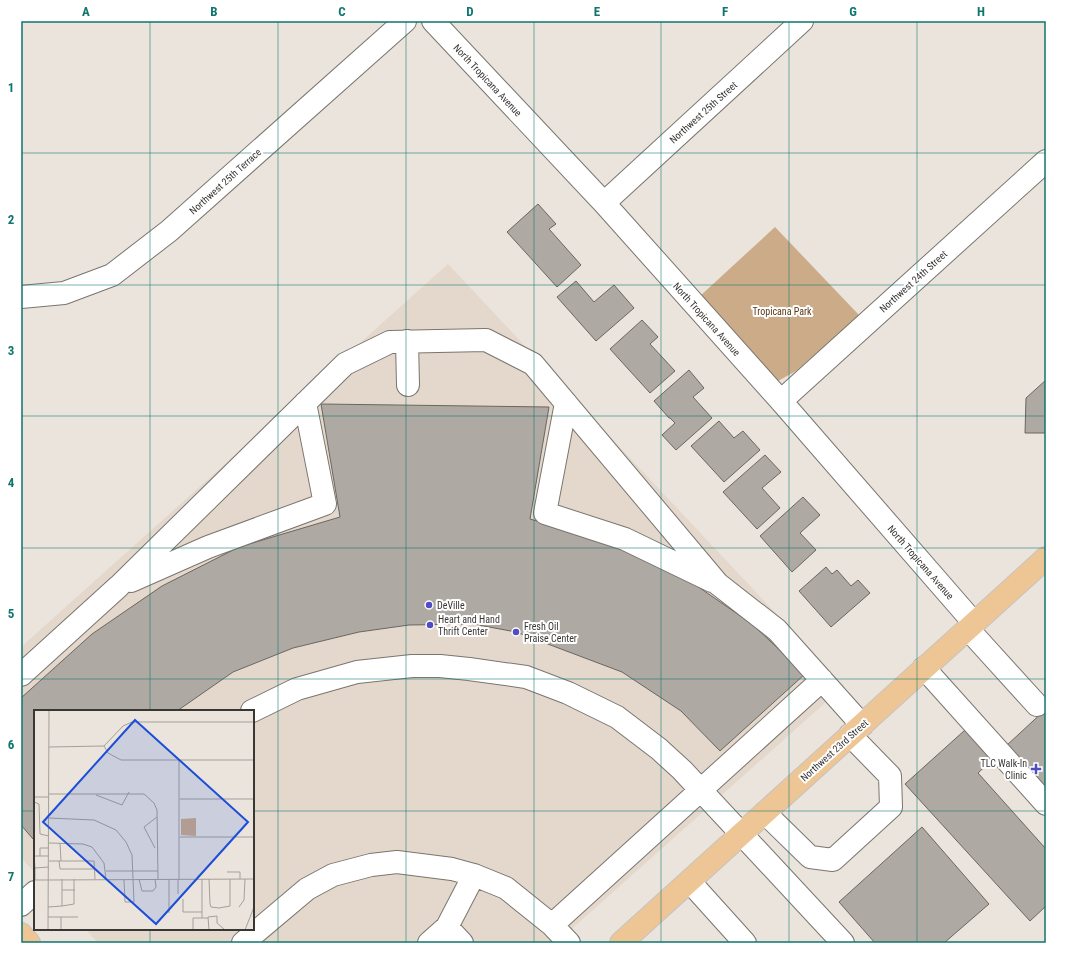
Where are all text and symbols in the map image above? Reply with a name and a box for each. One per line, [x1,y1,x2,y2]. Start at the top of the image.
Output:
text: A [82,4,90,19]
text: B [210,4,218,19]
text: C [338,4,346,19]
text: D [466,4,474,19]
text: E [594,4,601,19]
text: F [722,4,728,19]
text: G [849,4,857,19]
text: H [977,4,985,19]
street label: North Tropicana Avenue [451,42,524,119]
street label: Northwest 25th Street [667,79,739,145]
text: 1 [8,80,14,95]
street label: Northwest 25th Terrace [187,146,264,216]
text: 2 [8,212,15,227]
street label: Northwest 24th Street [877,248,949,314]
street label: North Tropicana Avenue [671,281,743,358]
park label: Tropicana Park [752,306,812,317]
text: 3 [8,343,14,358]
text: 4 [8,475,15,490]
street label: North Tropicana Avenue [885,523,956,602]
marker: DeVille [424,600,434,610]
place label: DeVille [437,600,465,611]
text: 5 [8,606,15,621]
place label: Heart and Hand Thrift Center [438,614,500,637]
marker: Heart and Hand Thrift Center [425,620,435,630]
place label: Fresh Oil Praise Center [524,621,577,644]
marker: Fresh Oil Praise Center [511,627,521,637]
inset map [34,710,254,930]
street label: Northwest 23rd Street [798,717,870,784]
text: 6 [8,737,15,752]
place label: TLC Walk-In Clinic [981,758,1027,781]
marker: TLC Walk-In Clinic [1030,763,1042,775]
text: 7 [8,869,15,884]

